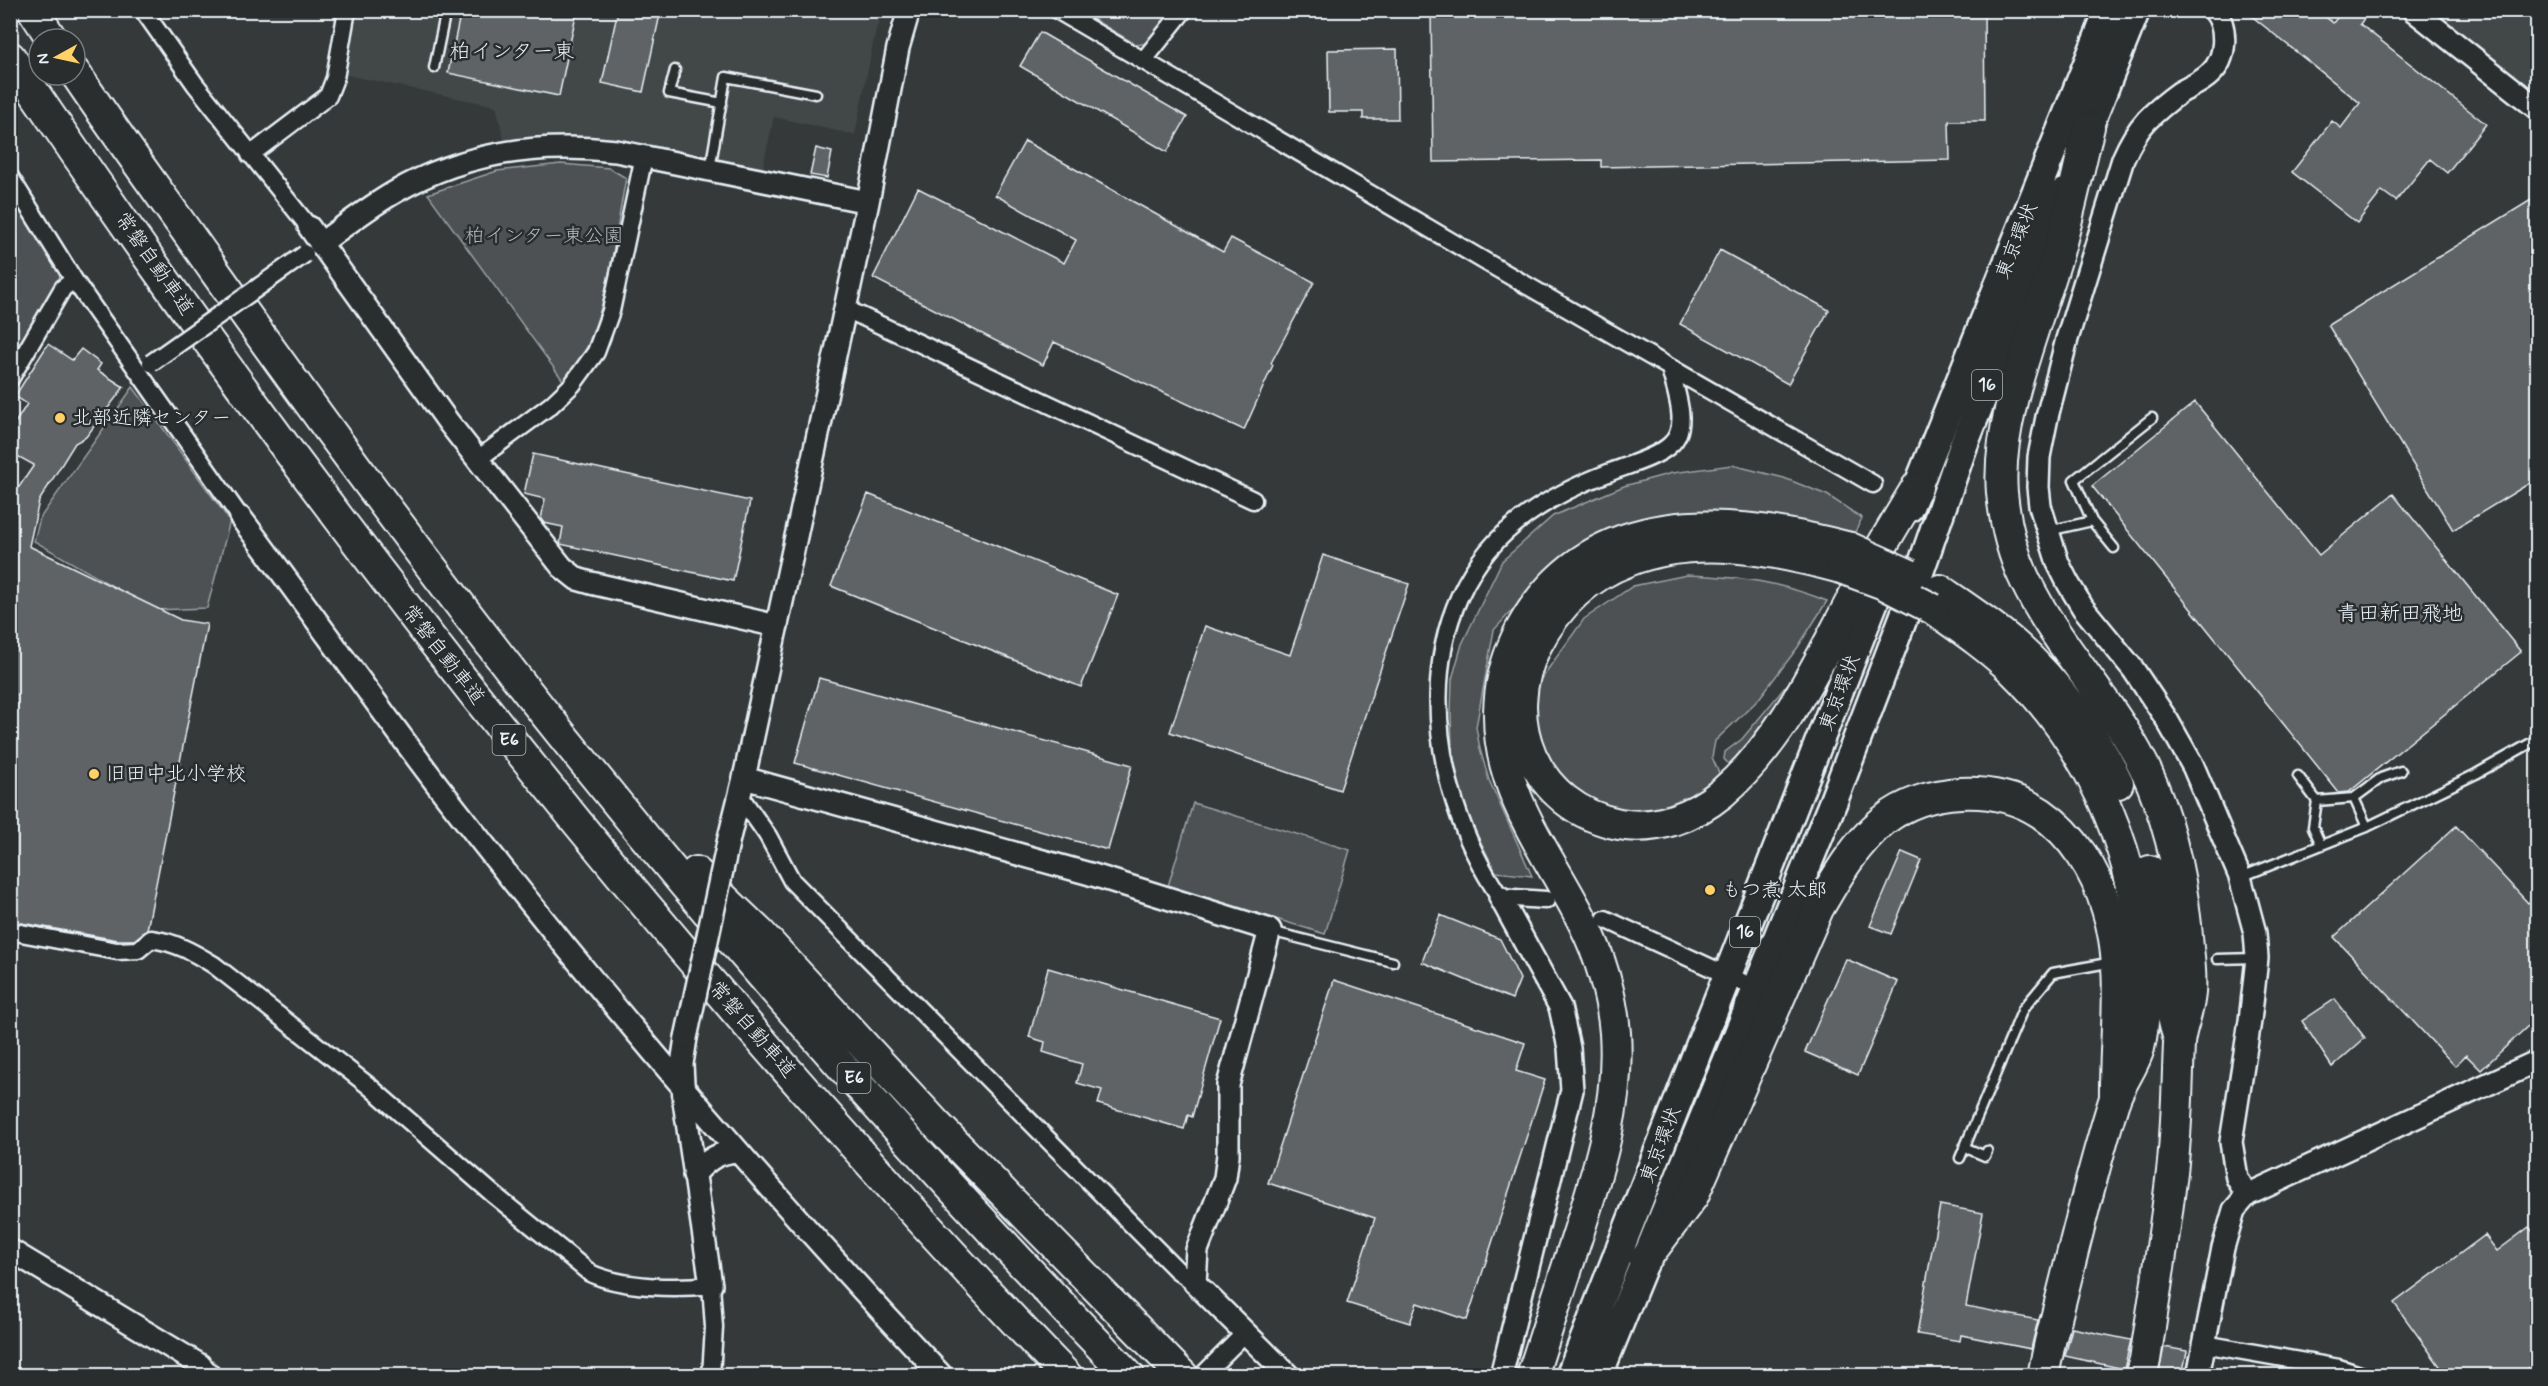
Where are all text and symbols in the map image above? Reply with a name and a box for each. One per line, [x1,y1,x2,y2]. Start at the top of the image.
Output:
north arrow [27,27,87,87]
district label: 柏インター東 [449,38,575,66]
text: N [32,52,55,66]
street label: 東京環状 [1989,199,2045,283]
street label: 常磐自動車道 [109,207,199,321]
park label: 柏インター東公園 [464,223,624,250]
road number: 16 [1972,370,2002,400]
place label: 北部近隣センター [72,405,231,432]
marker: 北部近隣センター [53,411,67,425]
street label: 常磐自動車道 [395,599,491,711]
district label: 青田新田飛地 [2337,600,2463,628]
street label: 東京環状 [1813,651,1867,735]
road number: E6 [492,725,526,755]
place label: 旧田中北小学校 [106,761,246,788]
marker: 旧田中北小学校 [87,767,101,781]
place label: もつ煮 太郎 [1722,877,1827,904]
marker: もつ煮 太郎 [1703,883,1717,897]
road number: 16 [1730,917,1760,947]
street label: 常磐自動車道 [702,976,802,1084]
road number: E6 [838,1063,870,1093]
street label: 東京環状 [1634,1103,1688,1187]

